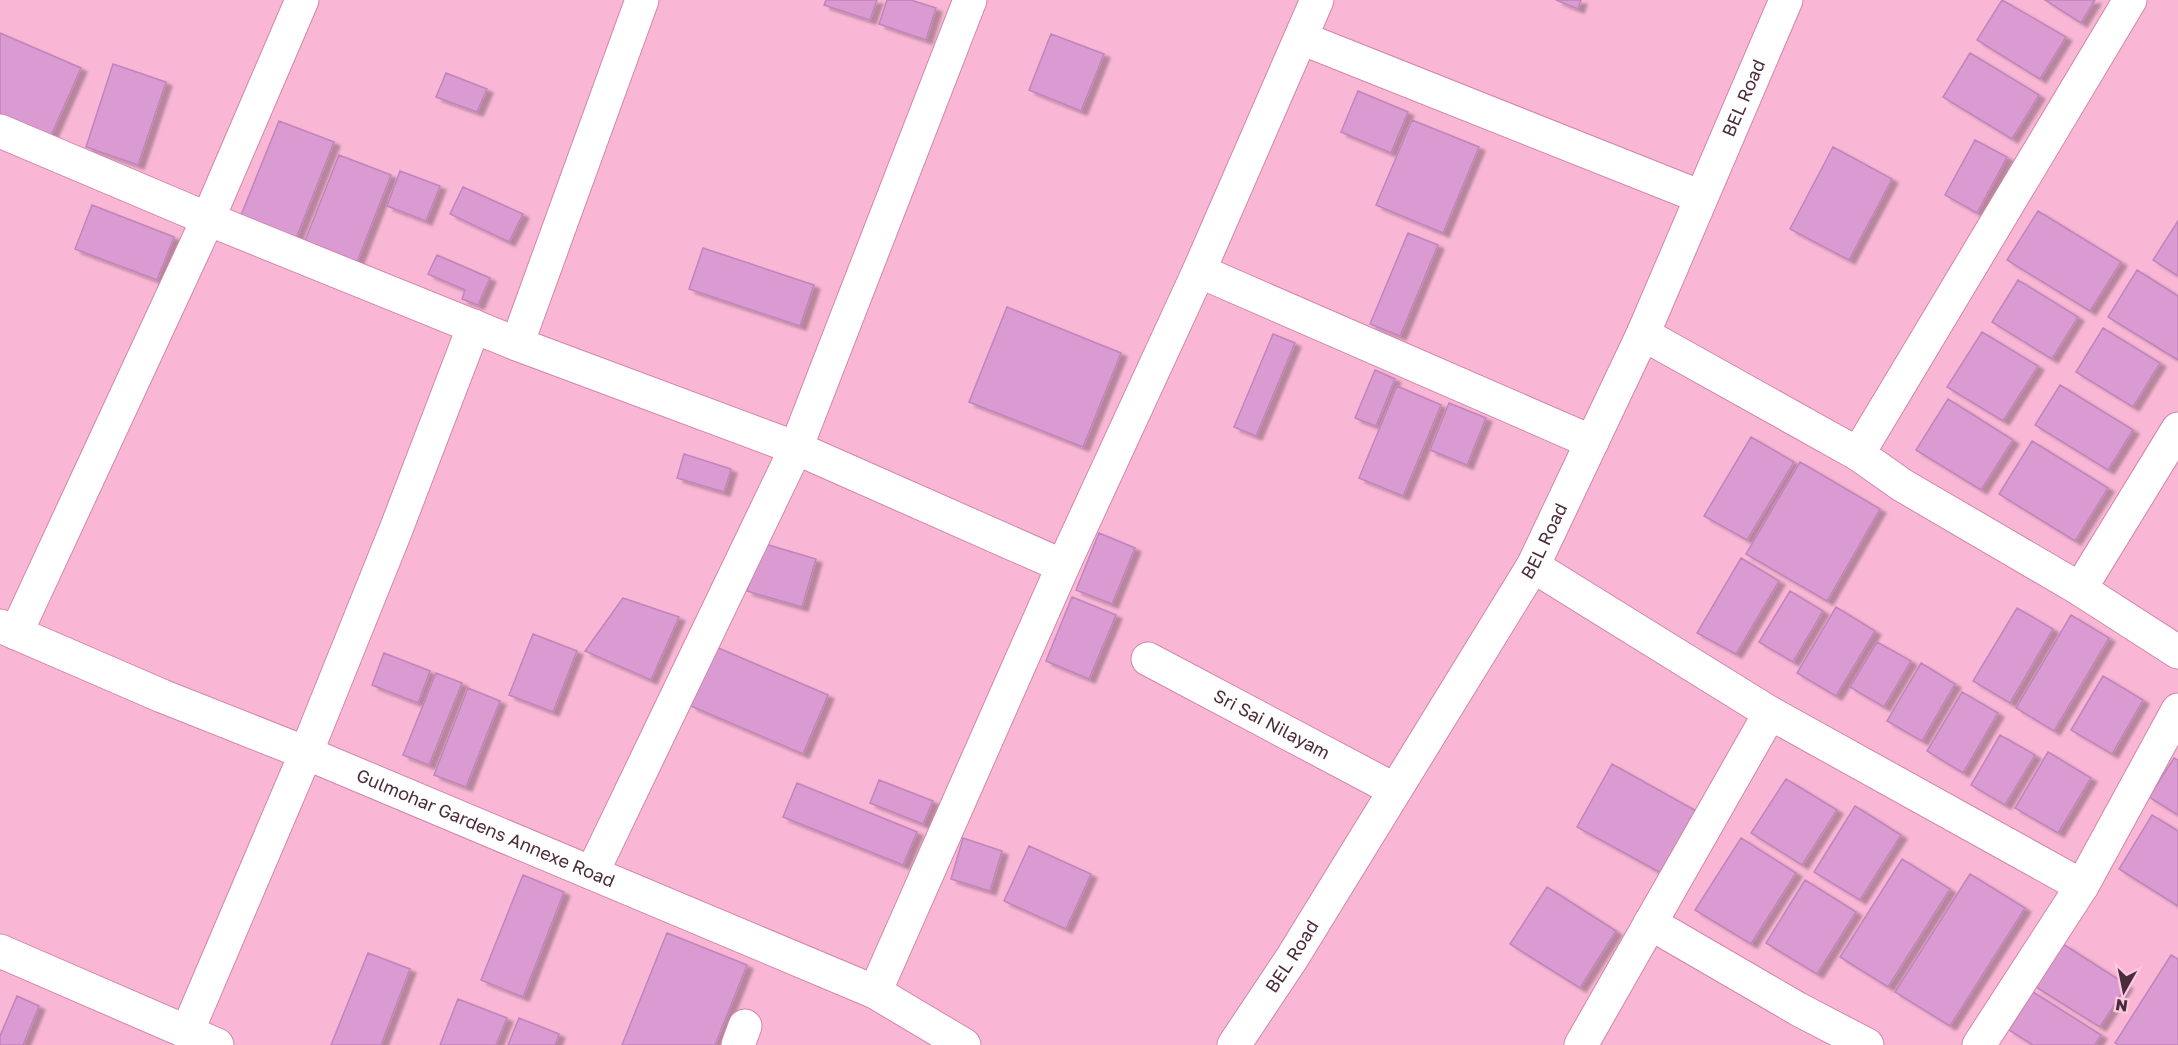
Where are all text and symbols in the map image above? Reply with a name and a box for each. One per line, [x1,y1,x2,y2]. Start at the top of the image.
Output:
street label: BEL Road [1717,56,1769,140]
street label: BEL Road [1516,499,1571,583]
street label: Sri Sai Nilayam [1210,684,1334,764]
street label: Gulmohar Gardens Annexe Road [353,763,618,891]
street label: BEL Road [1260,916,1323,996]
north arrow [2094,961,2154,1021]
text: N [2114,995,2129,1017]

